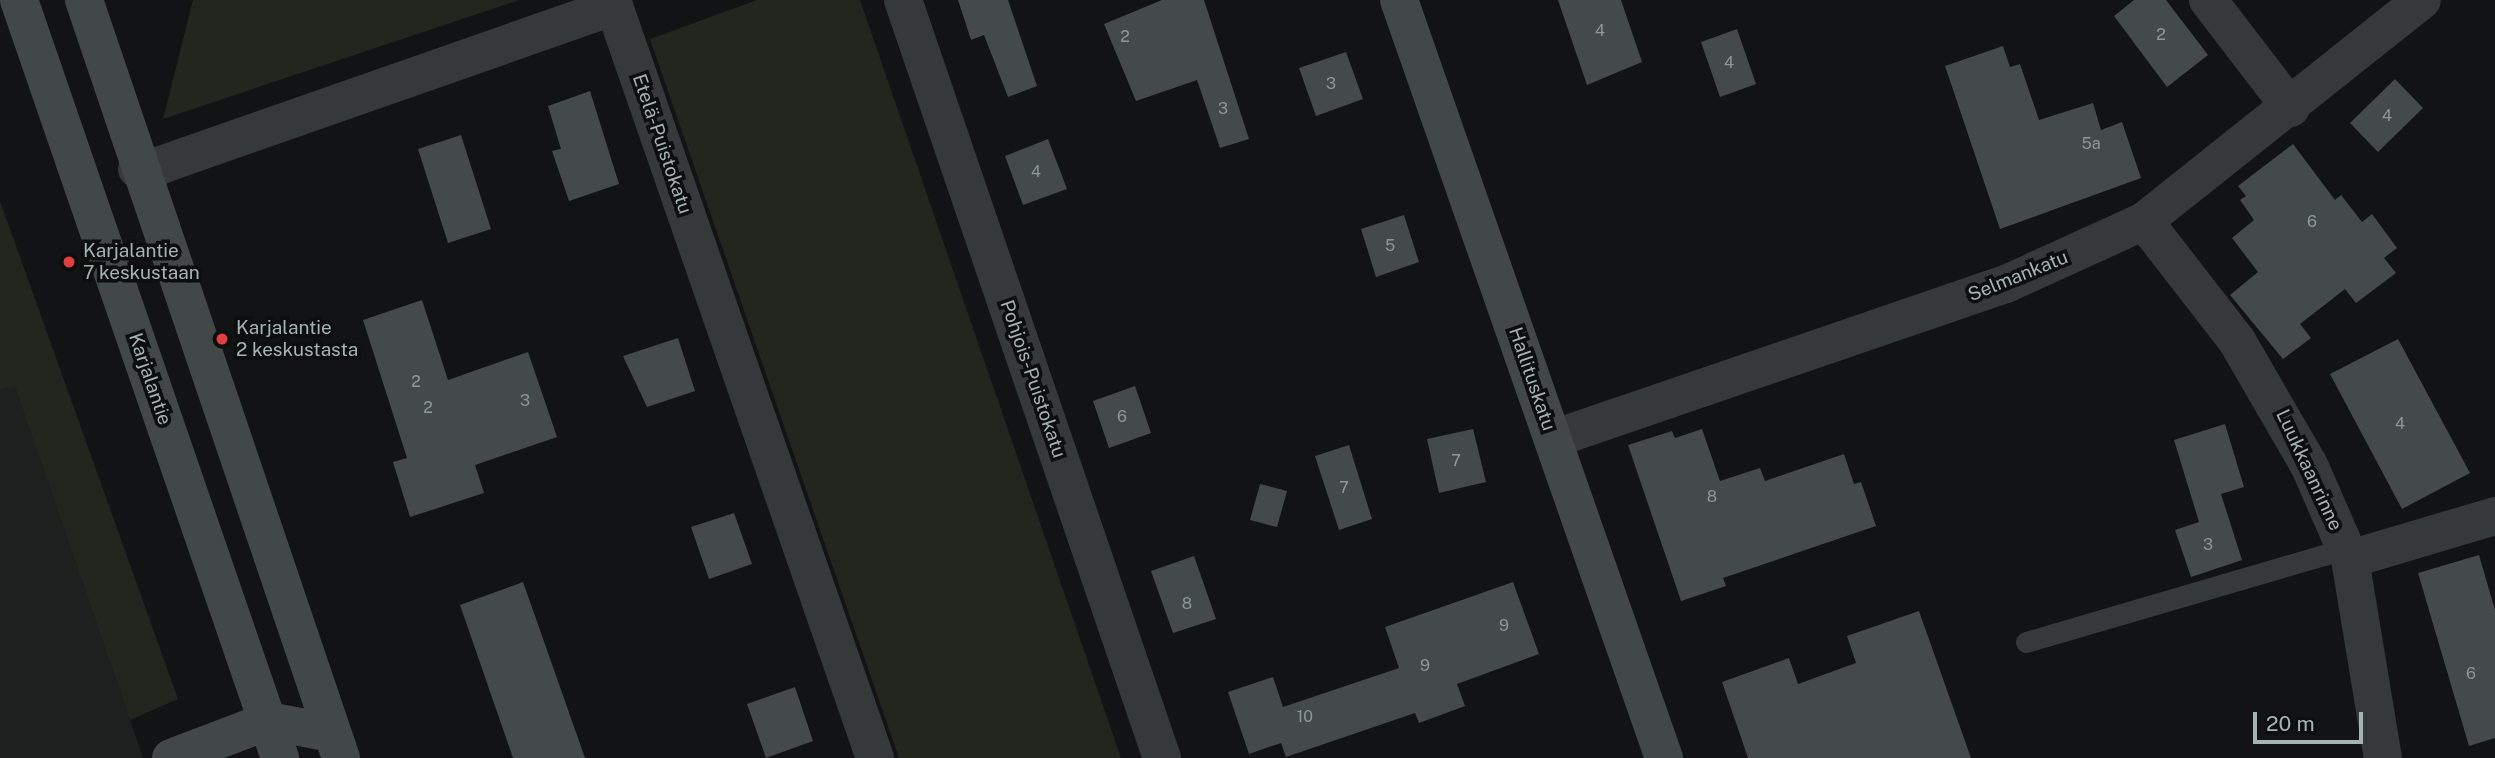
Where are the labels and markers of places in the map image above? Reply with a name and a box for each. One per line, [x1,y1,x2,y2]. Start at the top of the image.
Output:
place label: Karjalantie 7 keskustaan [83,240,200,284]
marker: Karjalantie 7 keskustaan [61,254,77,270]
place label: Karjalantie 2 keskustasta [236,317,358,361]
marker: Karjalantie 2 keskustasta [214,331,230,347]

